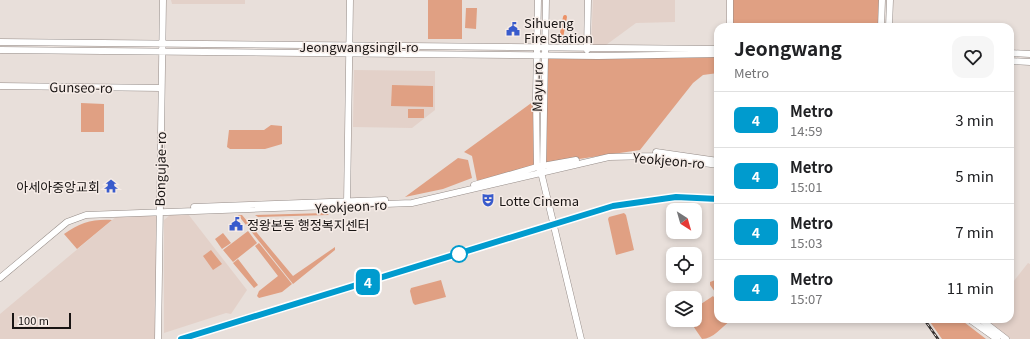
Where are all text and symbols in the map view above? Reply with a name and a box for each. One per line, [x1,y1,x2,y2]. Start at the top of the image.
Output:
place label: Sihueng Fire Station [524,13,593,47]
public building icon: Sihueng Fire Station [505,21,521,37]
text: Jeongwang [734,34,842,61]
button: heart [952,36,994,78]
street label: Jeongwangsingil-ro [299,37,419,56]
street label: Mayu-ro [527,62,547,112]
text: Metro [734,63,769,82]
street label: Gunseo-ro [49,77,113,97]
text: Metro [790,100,833,121]
text: 3 min [955,109,994,130]
text: 4 [752,110,760,130]
text: 14:59 [790,121,822,140]
street label: Bongujae-ro [150,131,170,207]
street label: Yeokjeon-ro [631,147,706,173]
text: Metro [790,156,833,177]
text: 5 min [955,165,994,186]
text: 4 [752,166,760,186]
place label: 아세아중앙교회 [16,177,100,196]
text: 15:01 [790,177,822,196]
temple icon: 아세아중앙교회 [103,178,119,194]
place label: Lotte Cinema [499,191,579,210]
theatre icon: Lotte Cinema [480,192,496,208]
street label: Yeokjeon-ro [313,195,388,217]
north arrow [666,203,702,239]
map controls [666,203,702,327]
text: Metro [790,212,833,233]
place label: 정왕본동 행정복지센터 [247,215,370,234]
public building icon: 정왕본동 행정복지센터 [228,216,244,232]
text: 7 min [955,221,994,242]
text: 4 [752,222,760,242]
text: 15:03 [790,233,822,252]
unlabelled marker [450,245,468,263]
button: locate [666,247,702,283]
text: Metro [790,268,833,289]
line badge: 4 [355,269,381,295]
text: 4 [364,272,372,292]
text: 11 min [947,277,994,298]
text: 4 [752,278,760,298]
text: 15:07 [790,289,822,308]
button: layers [666,291,702,327]
scale bar [12,311,71,330]
text: 100 m [18,312,49,328]

